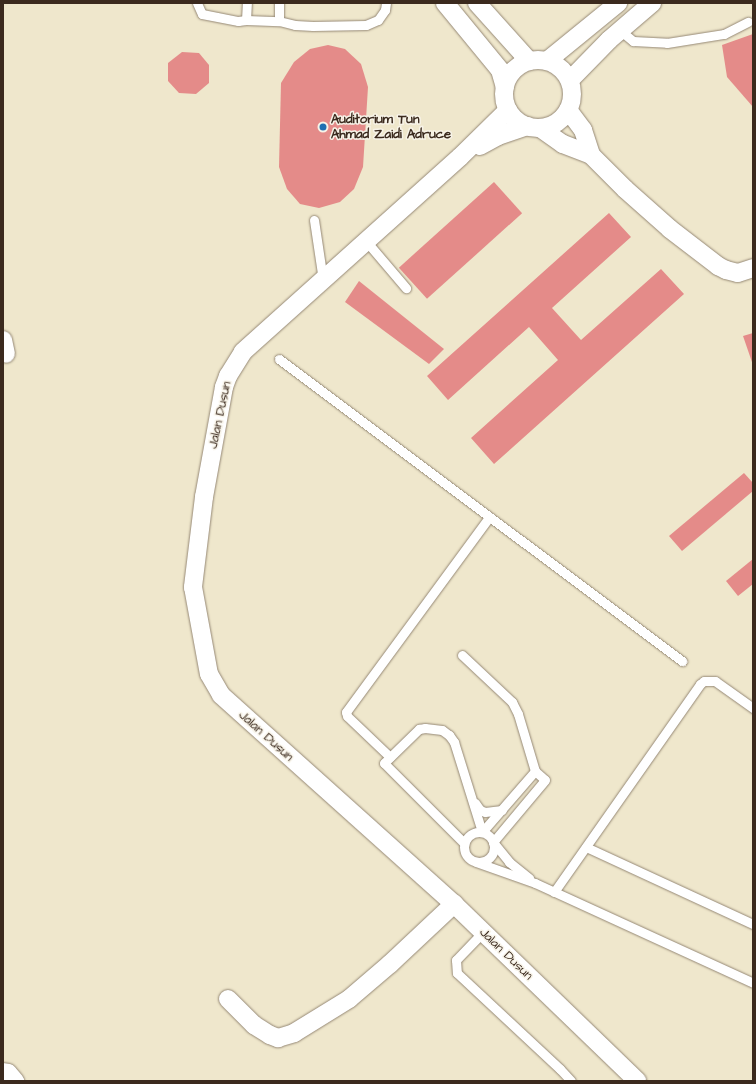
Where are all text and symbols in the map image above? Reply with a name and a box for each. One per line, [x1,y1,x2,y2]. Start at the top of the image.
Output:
place label: Auditorium Tun Ahmad Zaidi Adruce [331,112,451,143]
marker: Auditorium Tun Ahmad Zaidi Adruce [318,122,328,132]
street label: Jalan Dusun [205,380,235,450]
street label: Jalan Dusun [235,707,297,765]
street label: Jalan Dusun [476,925,536,983]

